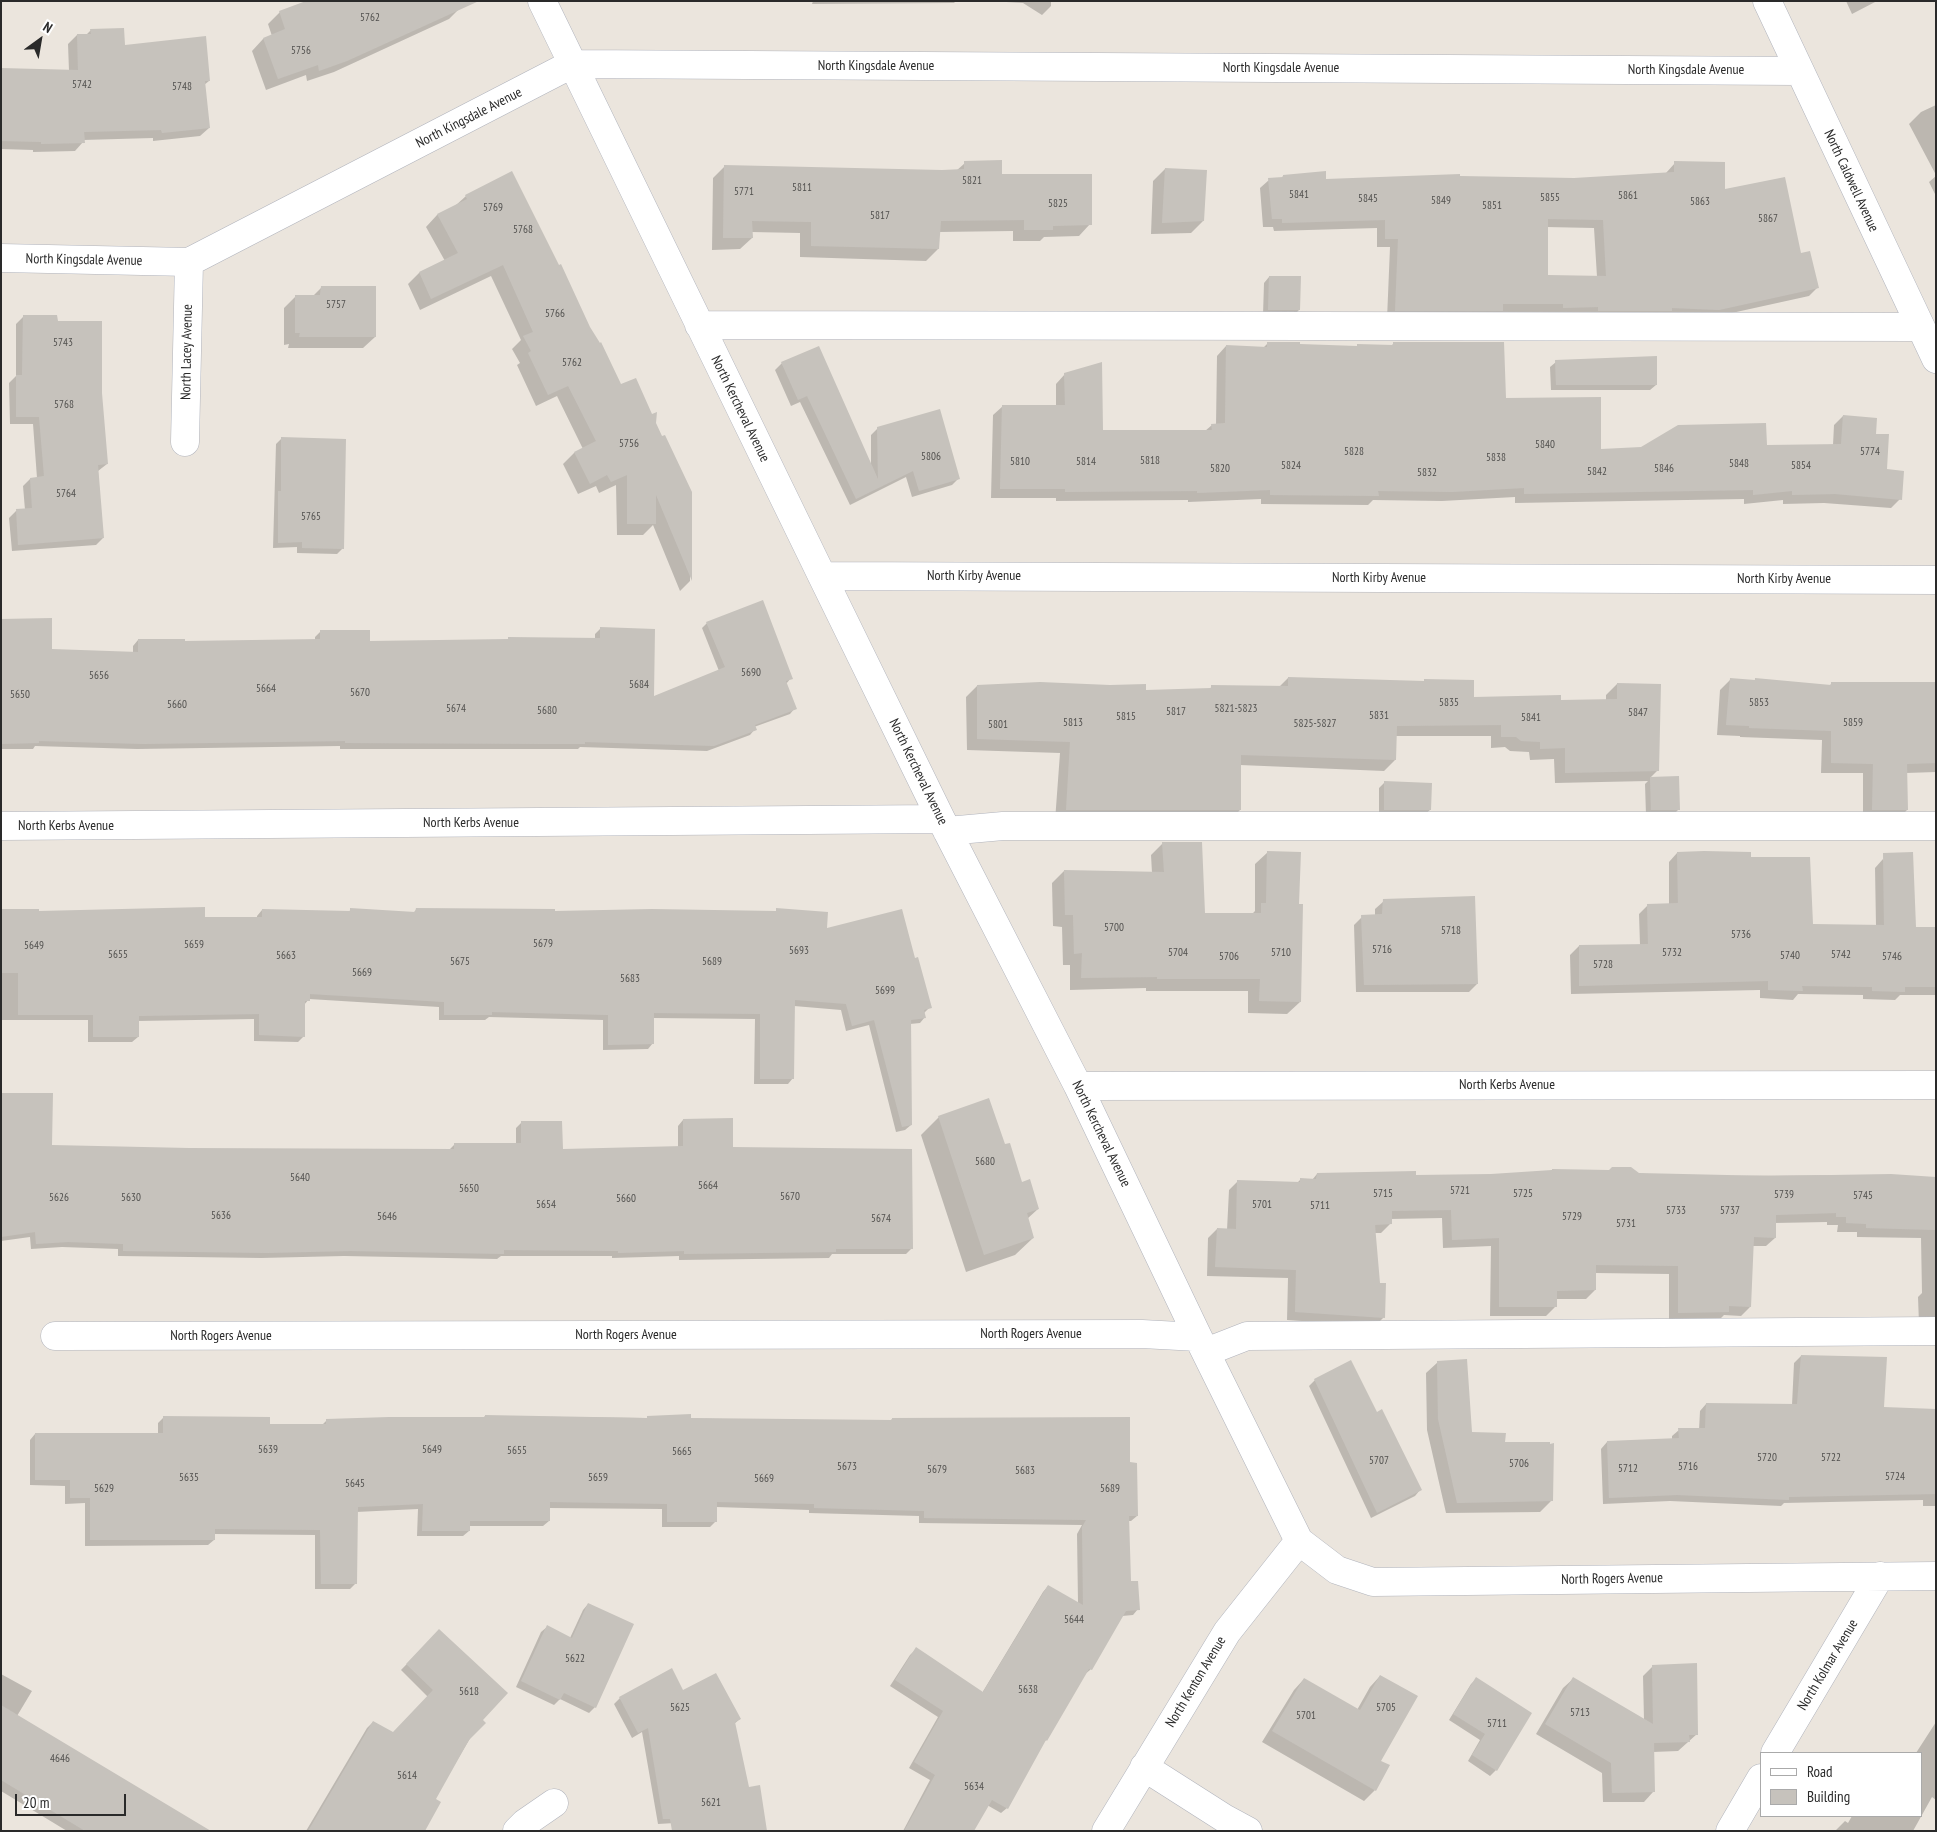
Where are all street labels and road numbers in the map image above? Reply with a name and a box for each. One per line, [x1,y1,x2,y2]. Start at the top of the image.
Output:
street label: North Kingsdale Avenue [818,58,934,74]
street label: North Kingsdale Avenue [1223,60,1339,76]
street label: North Kingsdale Avenue [1628,62,1744,78]
street label: North Kingsdale Avenue [413,84,525,152]
street label: North Caldwell Avenue [1820,127,1882,235]
street label: North Kingsdale Avenue [26,251,142,269]
street label: North Lacey Avenue [178,304,196,400]
street label: North Kercheval Avenue [707,353,773,465]
street label: North Kirby Avenue [927,568,1021,584]
street label: North Kirby Avenue [1332,570,1426,586]
street label: North Kirby Avenue [1737,571,1831,587]
street label: North Kercheval Avenue [885,716,951,828]
street label: North Kerbs Avenue [423,815,519,831]
street label: North Kerbs Avenue [18,818,114,834]
street label: North Kerbs Avenue [1459,1077,1555,1093]
street label: North Kercheval Avenue [1068,1078,1134,1190]
street label: North Rogers Avenue [980,1326,1082,1342]
street label: North Rogers Avenue [575,1327,677,1343]
street label: North Rogers Avenue [170,1328,272,1344]
street label: North Rogers Avenue [1561,1570,1663,1588]
street label: North Kolmar Avenue [1794,1616,1862,1714]
street label: North Kenton Avenue [1162,1633,1230,1731]

